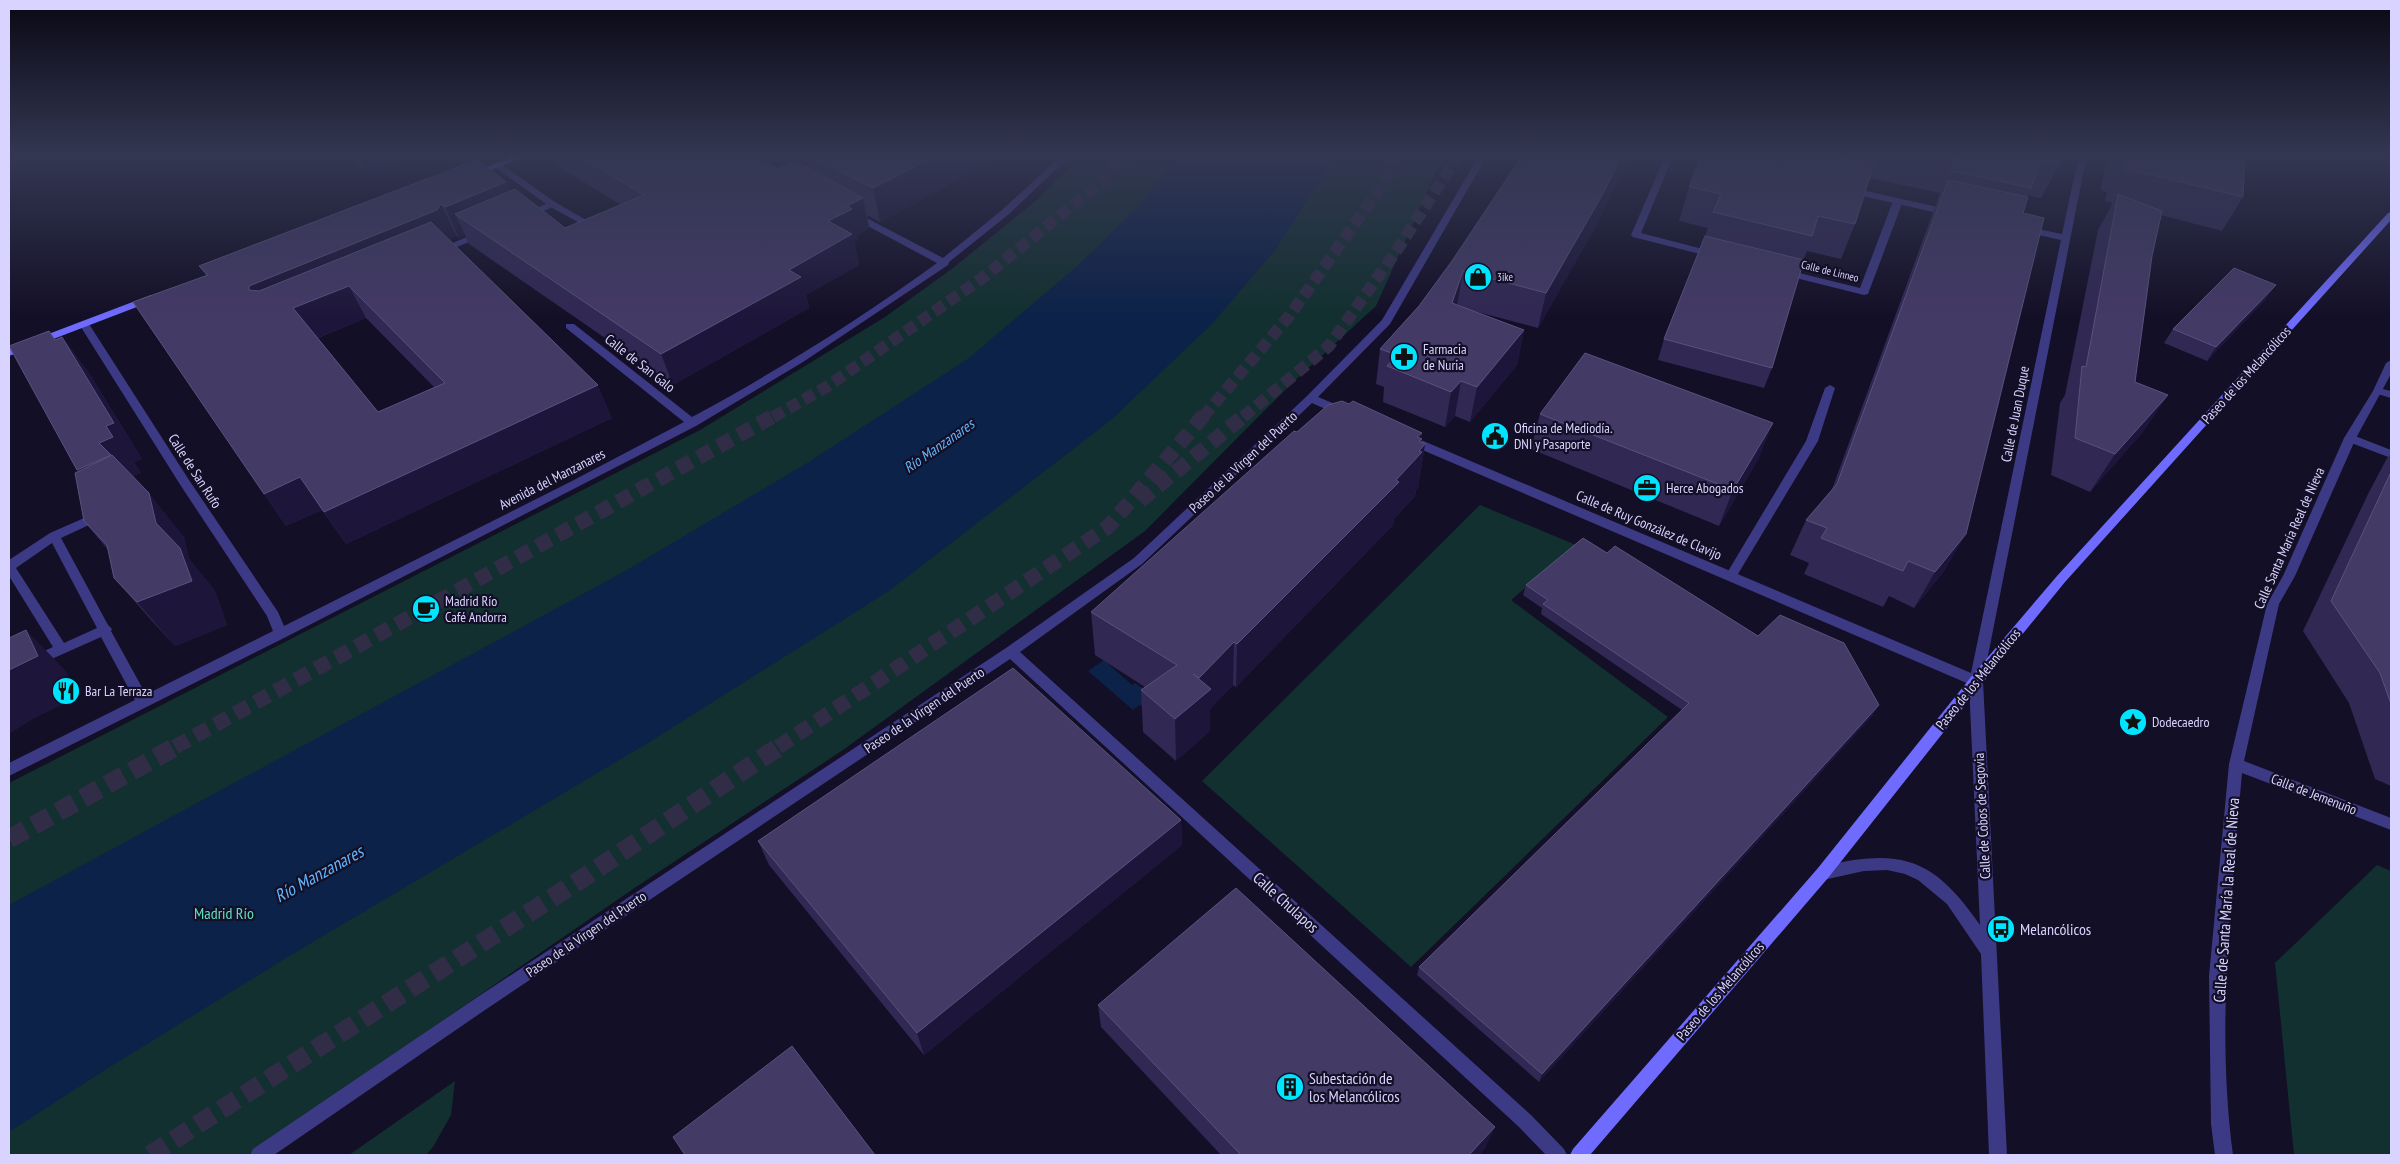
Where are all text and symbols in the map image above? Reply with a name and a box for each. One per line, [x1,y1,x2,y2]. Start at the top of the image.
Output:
street label: Calle de Linneo [1800,257,1860,285]
shop icon: 3ike [1463,262,1493,292]
place label: 3ike [1497,270,1513,284]
street label: Paseo de los Melancólicos [2197,322,2295,428]
street label: Calle de San Galo [601,330,679,396]
place label: Farmacia de Nuria [1423,340,1467,374]
pharmacy icon: Farmacia de Nuria [1389,342,1419,372]
street label: Calle de Juan Duque [1997,364,2033,464]
street label: Paseo de la Virgen del Puerto [1185,407,1301,517]
water label: Río Manzanares [900,413,979,477]
place label: Oficina de Mediodía. DNI y Pasaporte [1514,419,1612,453]
public building icon: Oficina de Mediodía. DNI y Pasaporte [1480,421,1510,451]
street label: Calle de San Rufo [164,430,226,512]
street label: Avenida del Manzanares [496,444,608,514]
street label: Calle Santa María Real de Nieva [2250,464,2328,612]
office icon: Herce Abogados [1632,473,1662,503]
place label: Herce Abogados [1666,479,1744,497]
street label: Calle de Ruy González de Clavijo [1573,486,1725,564]
place label: Madrid Río Café Andorra [445,592,507,626]
cafe icon: Madrid Río Café Andorra [411,594,441,624]
street label: Paseo de los Melancólicos [1932,625,2025,733]
street label: Paseo de la Virgen del Puerto [860,663,988,757]
restaurant icon: Bar La Terraza [51,676,81,706]
place label: Bar La Terraza [85,682,152,700]
place icon: Dodecaedro [2118,707,2148,737]
place label: Dodecaedro [2152,713,2209,731]
street label: Calle de Cobos de Segovia [1970,752,1994,880]
street label: Calle de Jemenuño [2269,769,2359,819]
street label: Calle de Santa María la Real de Nieva [2209,797,2243,1003]
water label: Río Manzanares [270,839,369,907]
street label: Calle Chulapos [1249,867,1323,937]
street label: Paseo de la Virgen del Puerto [522,887,650,981]
park label: Madrid Río [194,903,254,923]
bus stop icon: Melancólicos [1986,914,2016,944]
place label: Melancólicos [2020,919,2091,939]
street label: Paseo de los Melancólicos [1672,938,1768,1044]
place label: Subestación de los Melancólicos [1309,1068,1400,1106]
building icon: Subestación de los Melancólicos [1275,1072,1305,1102]

